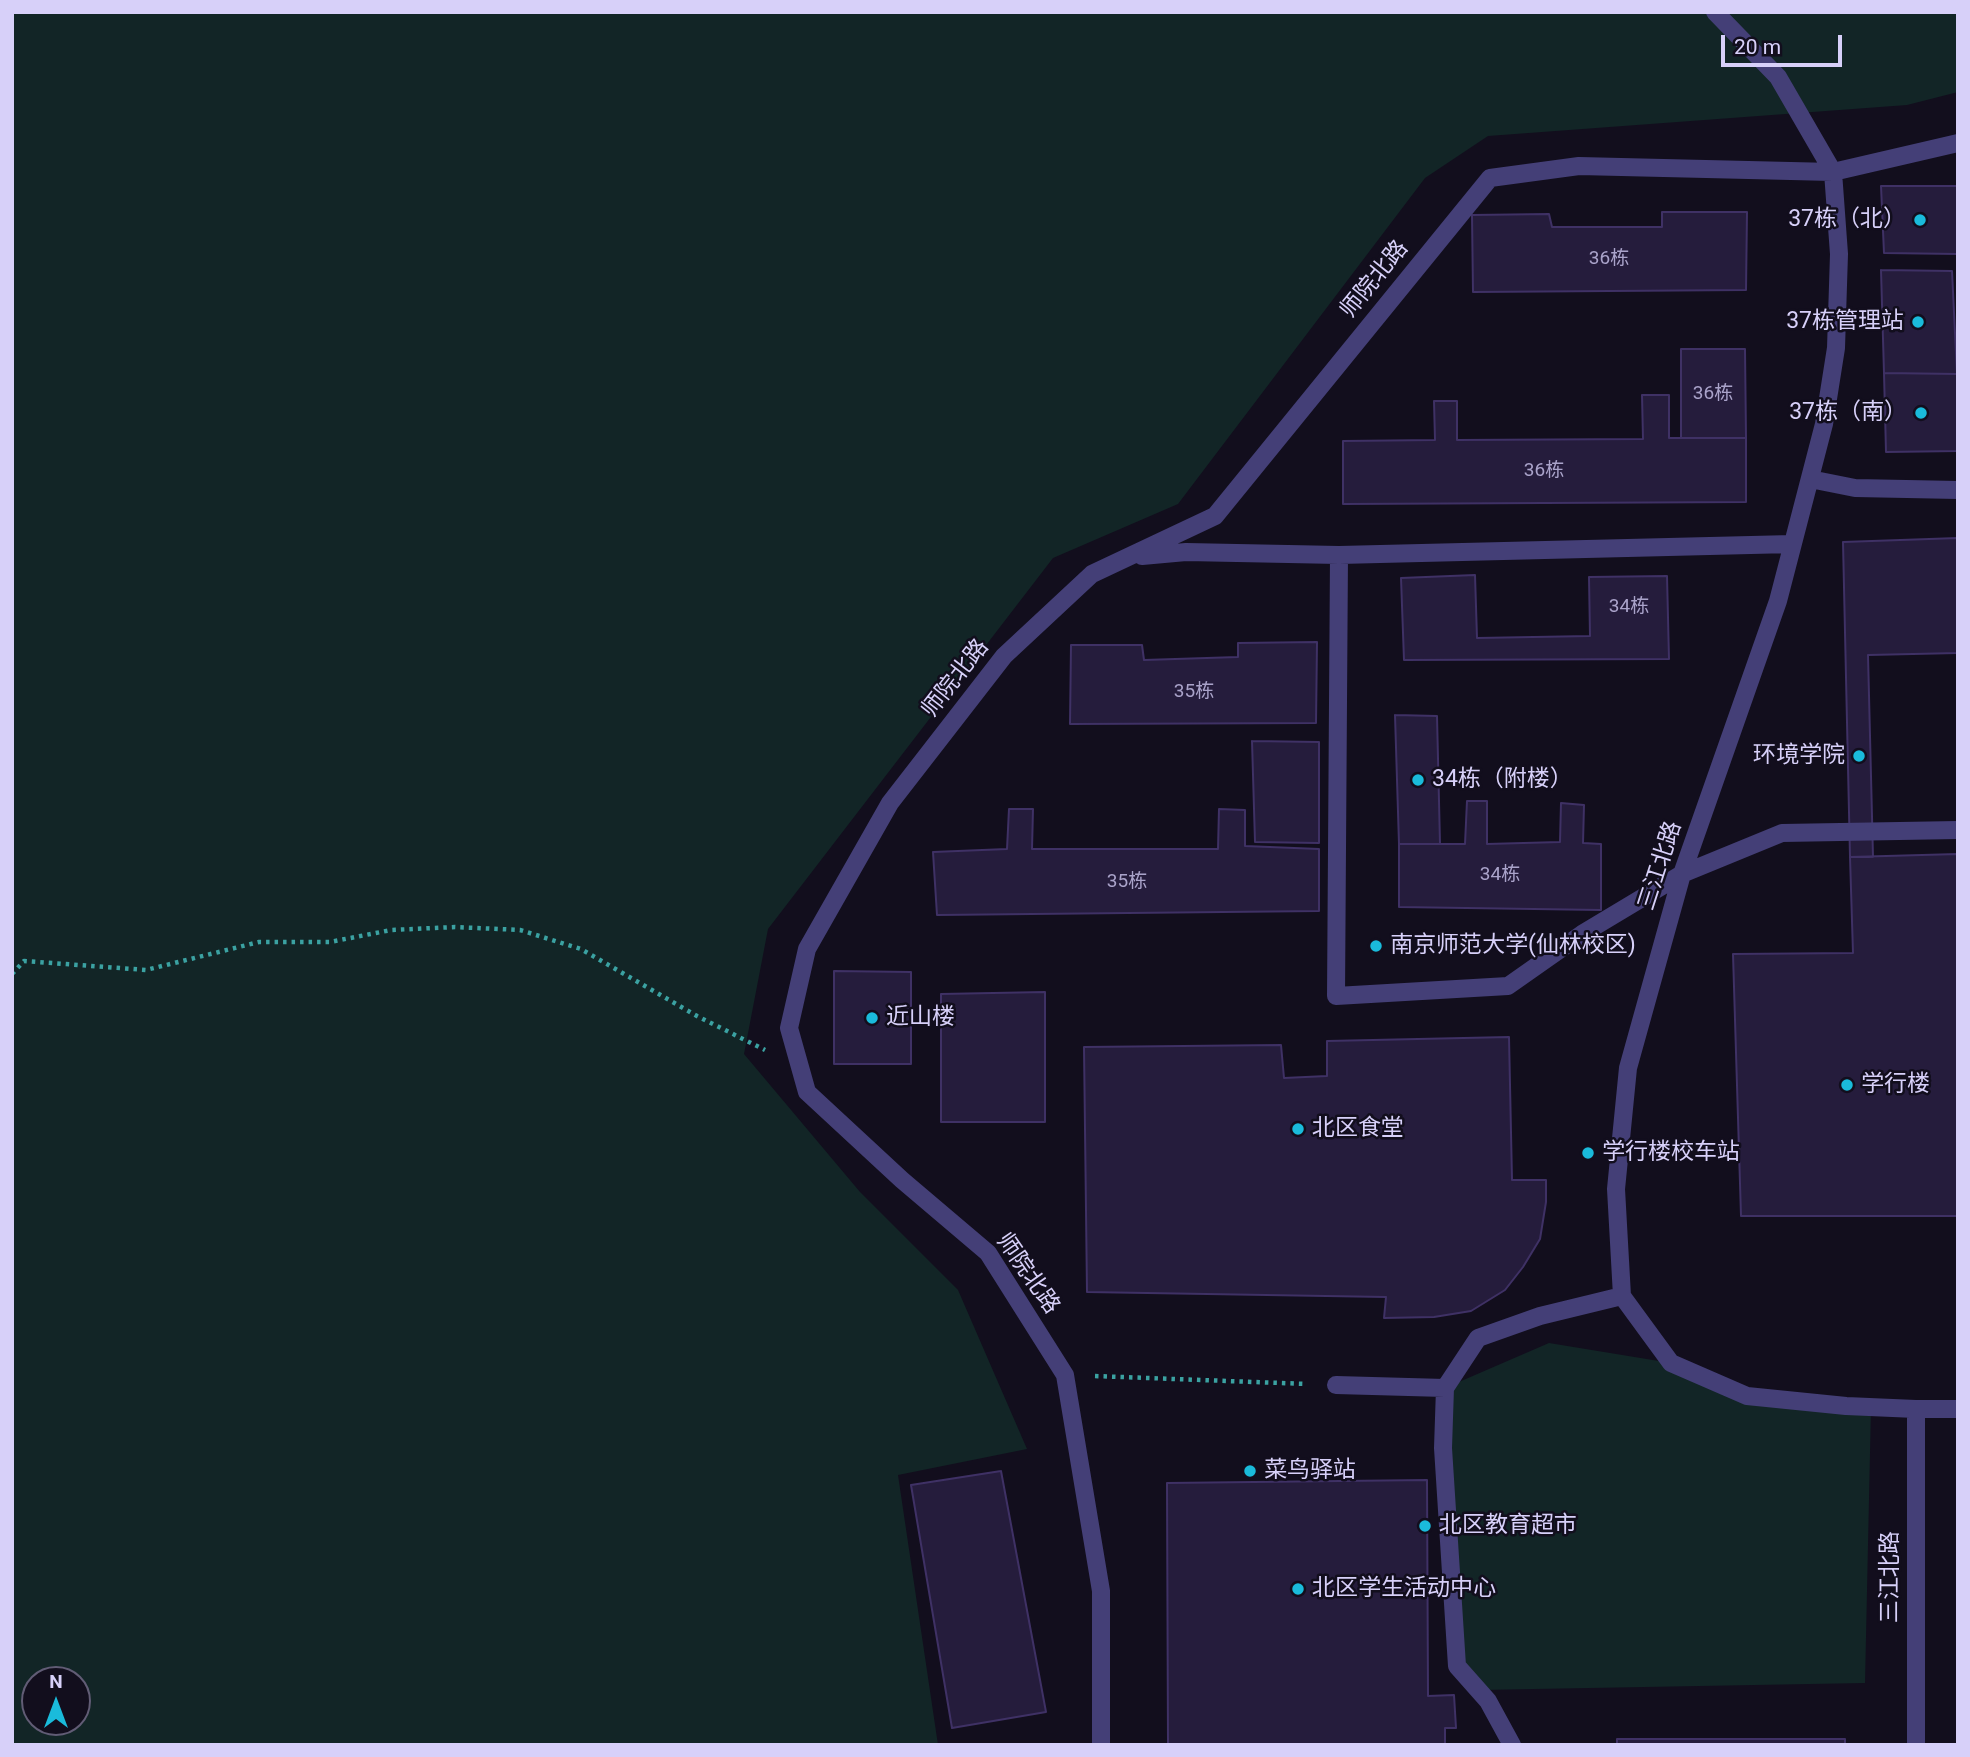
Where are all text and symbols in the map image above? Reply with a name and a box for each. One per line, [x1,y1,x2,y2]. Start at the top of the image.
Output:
scale bar [1725,21,1846,65]
text: 20 m [1734,35,1781,59]
place label: 37栋（北） [1788,206,1906,234]
marker: 37栋（北） [1912,212,1928,228]
street label: 师院北路 [1335,236,1415,324]
house number: 36栋 [1589,248,1629,270]
place label: 37栋管理站 [1786,308,1904,336]
marker: 37栋管理站 [1910,314,1926,330]
house number: 36栋 [1693,383,1733,405]
place label: 37栋（南） [1789,399,1907,427]
marker: 37栋（南） [1913,405,1929,421]
house number: 36栋 [1524,460,1564,482]
house number: 34栋 [1609,596,1649,618]
street label: 师院北路 [917,634,995,724]
house number: 35栋 [1174,681,1214,703]
place label: 环境学院 [1753,742,1845,770]
marker: 环境学院 [1851,748,1867,764]
place label: 34栋（附楼） [1432,766,1573,794]
marker: 34栋（附楼） [1410,772,1426,788]
street label: 三江北路 [1634,818,1688,914]
house number: 34栋 [1480,864,1520,886]
house number: 35栋 [1107,871,1147,893]
place label: 南京师范大学(仙林校区) [1390,932,1636,960]
marker: 南京师范大学(仙林校区) [1368,938,1384,954]
place label: 近山楼 [886,1004,955,1032]
marker: 近山楼 [864,1010,880,1026]
place label: 学行楼 [1861,1071,1930,1099]
marker: 学行楼 [1839,1077,1855,1093]
place label: 北区食堂 [1312,1115,1404,1143]
marker: 北区食堂 [1290,1121,1306,1137]
place label: 学行楼校车站 [1602,1139,1740,1167]
marker: 学行楼校车站 [1580,1145,1596,1161]
street label: 师院北路 [989,1228,1065,1320]
place label: 菜鸟驿站 [1264,1457,1356,1485]
marker: 菜鸟驿站 [1242,1463,1258,1479]
place label: 北区教育超市 [1439,1512,1577,1540]
marker: 北区教育超市 [1417,1518,1433,1534]
street label: 三江北路 [1877,1531,1905,1623]
place label: 北区学生活动中心 [1312,1575,1496,1603]
marker: 北区学生活动中心 [1290,1581,1306,1597]
north arrow [21,1666,91,1736]
text: N [49,1670,63,1693]

